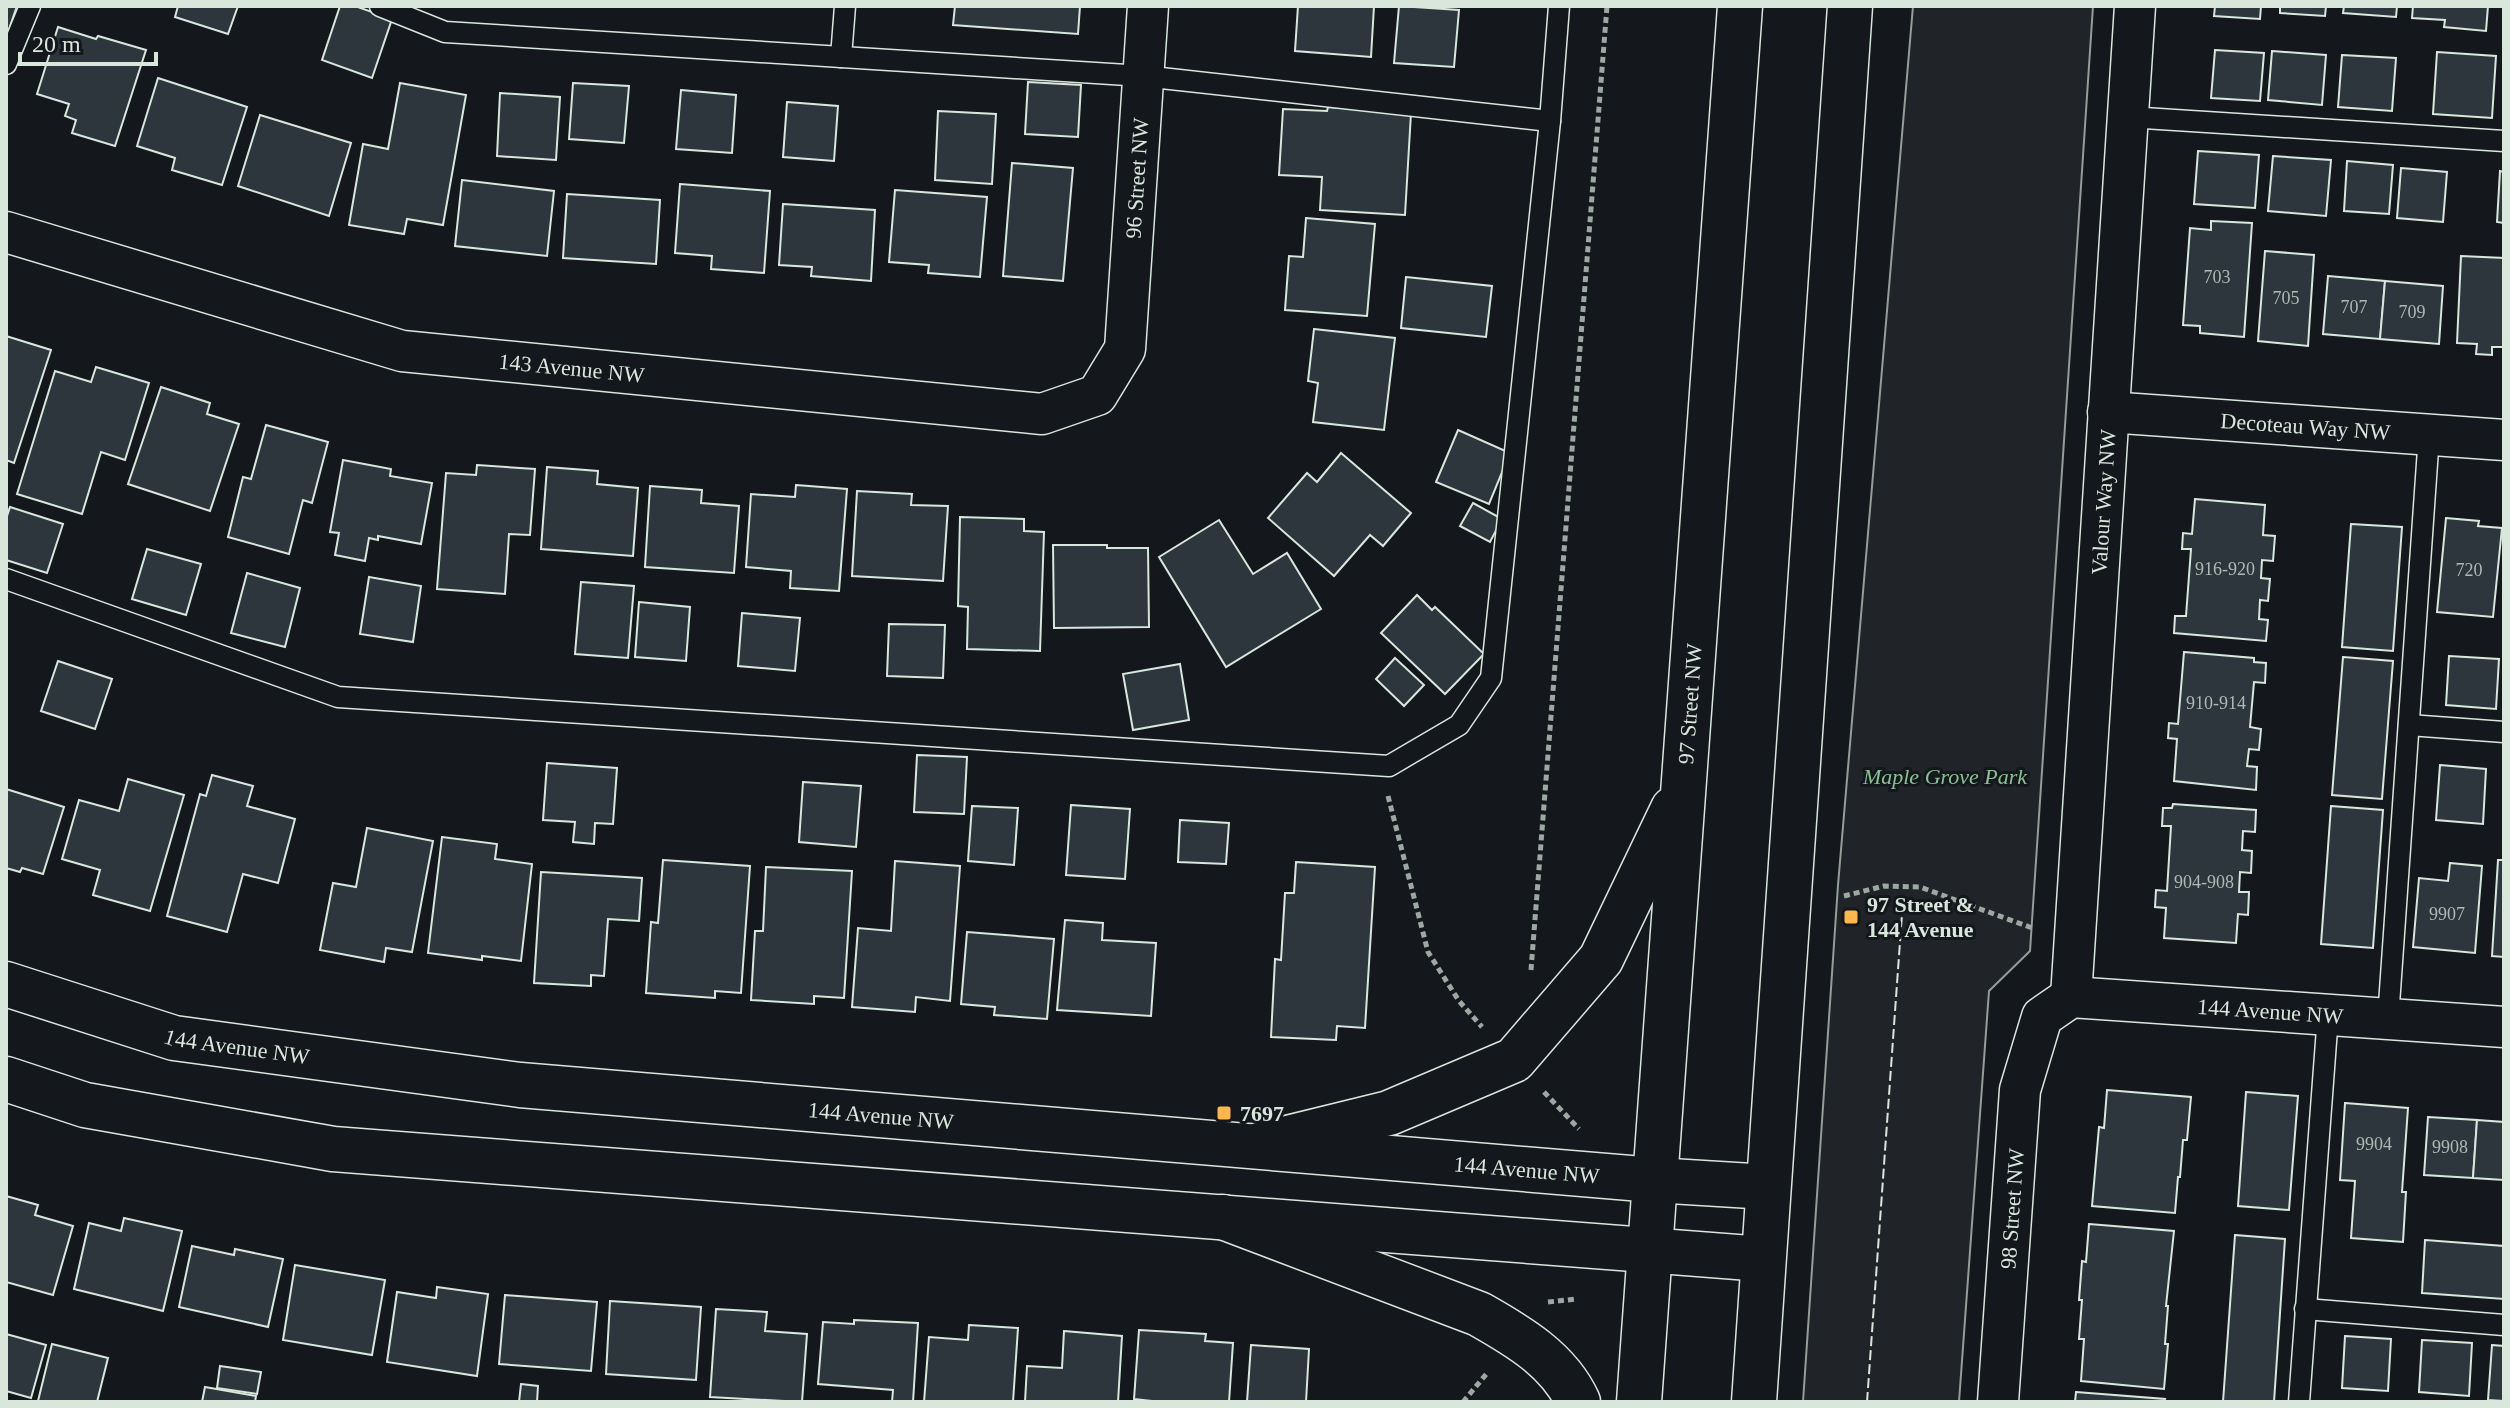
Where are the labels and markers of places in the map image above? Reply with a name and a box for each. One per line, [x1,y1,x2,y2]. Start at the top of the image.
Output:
place label: 97 Street & 144 Avenue [1867,892,1974,942]
marker: 97 Street & 144 Avenue [1842,908,1860,926]
place label: 7697 [1240,1101,1284,1126]
marker: 7697 [1215,1104,1233,1122]

